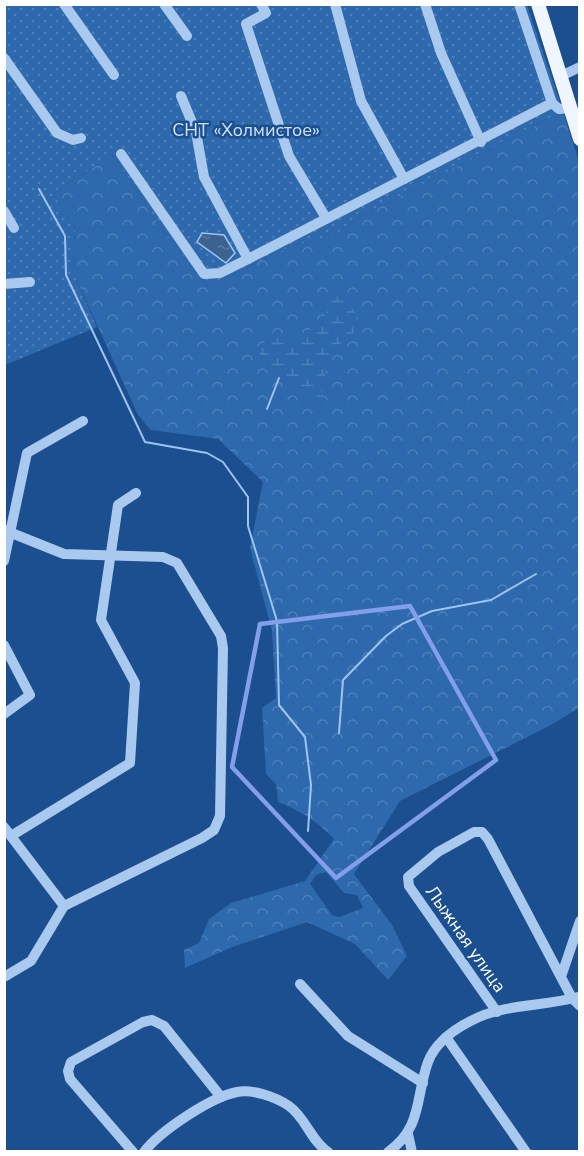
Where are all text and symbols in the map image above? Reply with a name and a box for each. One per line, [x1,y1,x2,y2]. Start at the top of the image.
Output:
park label: СНТ «Холмистое» [172,118,320,142]
street label: Лыжная улица [420,881,512,997]

